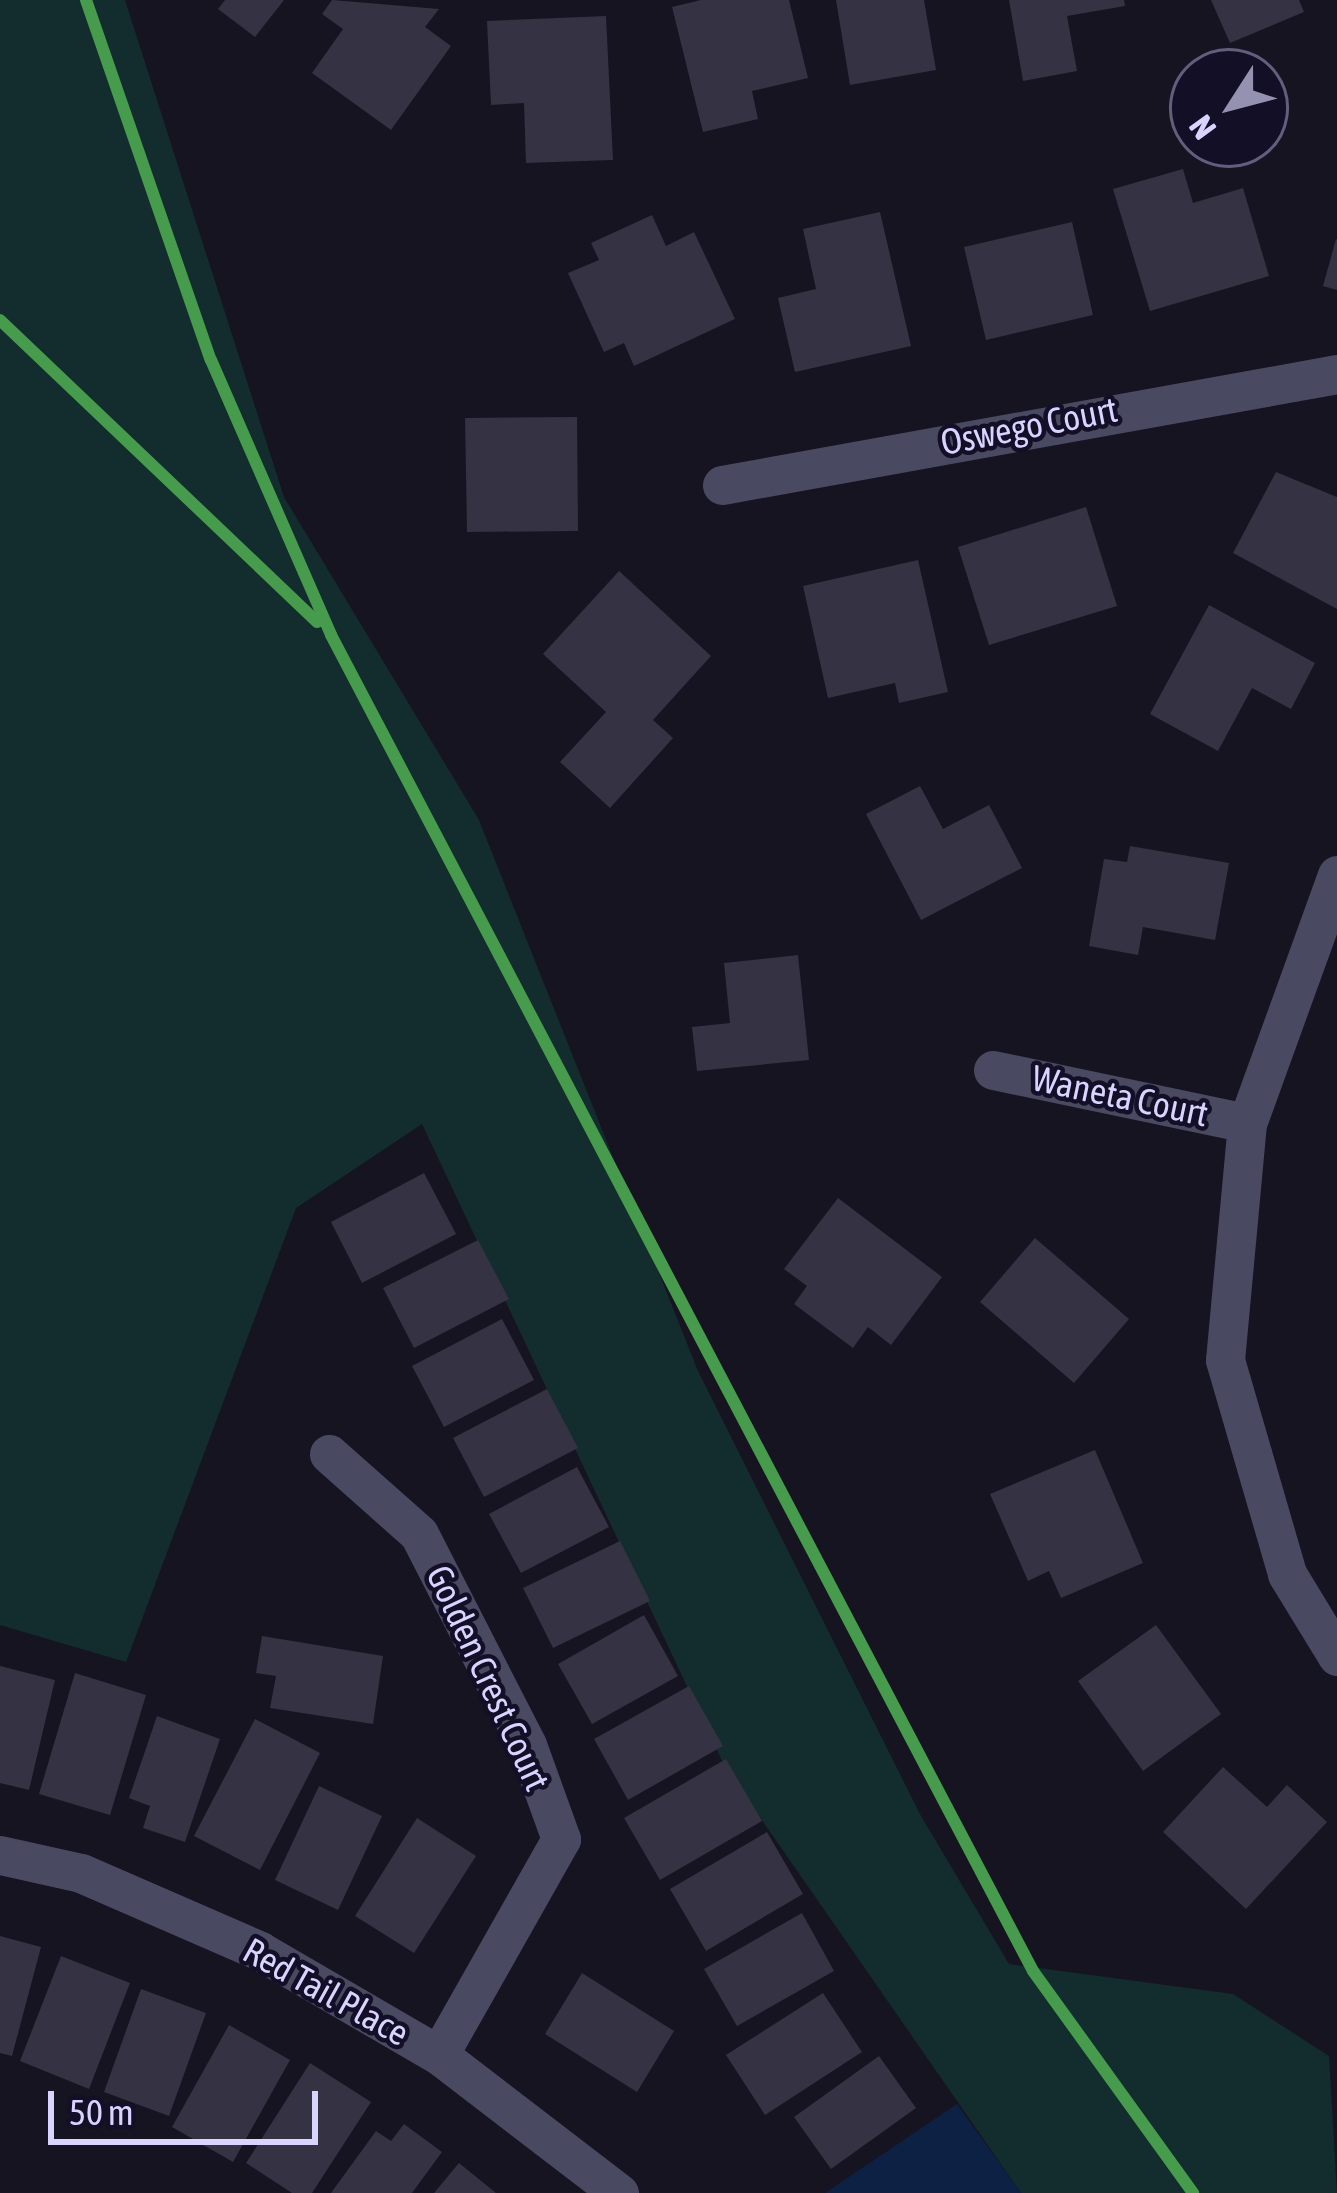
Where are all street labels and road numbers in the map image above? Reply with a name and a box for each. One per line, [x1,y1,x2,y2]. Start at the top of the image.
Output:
street label: Oswego Court [937,388,1121,464]
street label: Waneta Court [1028,1056,1212,1136]
street label: Golden Crest Court [417,1559,559,1797]
street label: Red Tail Place [236,1929,416,2055]

